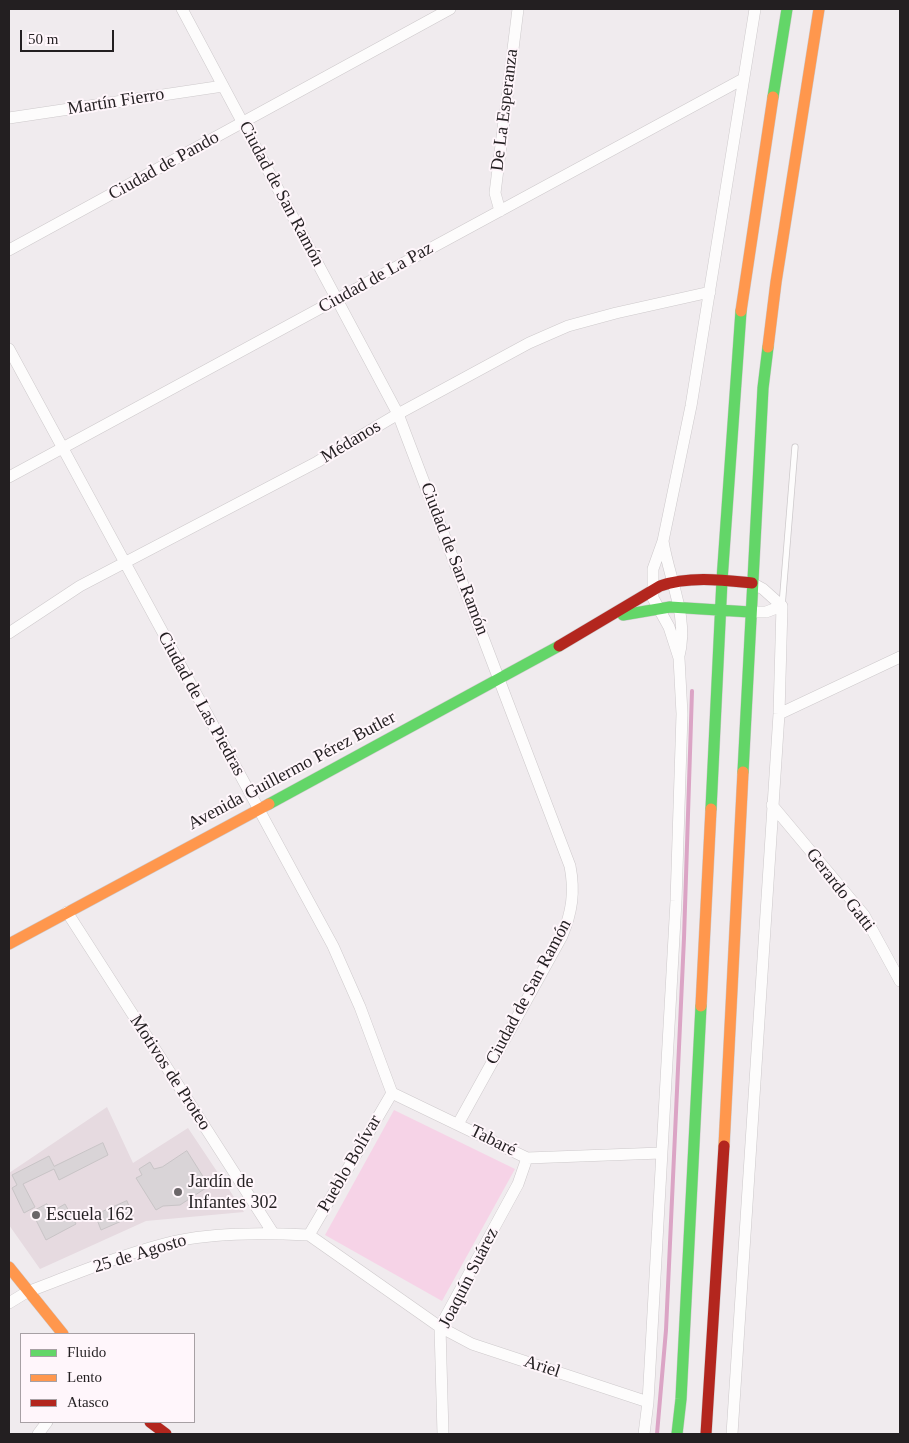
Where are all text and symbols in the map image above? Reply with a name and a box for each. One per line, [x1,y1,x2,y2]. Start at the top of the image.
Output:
scale bar [22,20,116,52]
text: 50 m [28,31,58,47]
street label: De La Esperanza [487,48,523,172]
street label: Martín Fierro [66,84,166,120]
street label: Ciudad de San Ramón [234,118,328,270]
street label: Ciudad de Pando [105,127,223,205]
street label: Ciudad de La Paz [315,238,437,318]
street label: Médanos [317,416,385,468]
street label: Ciudad de San Ramón [415,480,493,638]
street label: Ciudad de Las Piedras [152,628,250,780]
street label: Avenida Guillermo Pérez Butler [184,707,400,835]
street label: Gerardo Gatti [801,844,879,936]
street label: Ciudad de San Ramón [482,916,576,1068]
street label: Motivos de Proteo [125,1011,215,1135]
street label: Pueblo Bolívar [314,1112,386,1216]
street label: Tabaré [466,1121,520,1161]
place label: Jardín de Infantes 302 [188,1171,277,1214]
marker: Jardín de Infantes 302 [172,1186,184,1198]
place label: Escuela 162 [46,1204,133,1226]
marker: Escuela 162 [30,1209,42,1221]
street label: Joaquín Suárez [435,1224,503,1332]
street label: 25 de Agosto [91,1230,189,1278]
legend [20,1333,195,1423]
text: Fluido [67,1344,106,1360]
street label: Ariel [521,1351,563,1383]
text: Lento [67,1369,102,1385]
text: Atasco [67,1394,109,1410]

